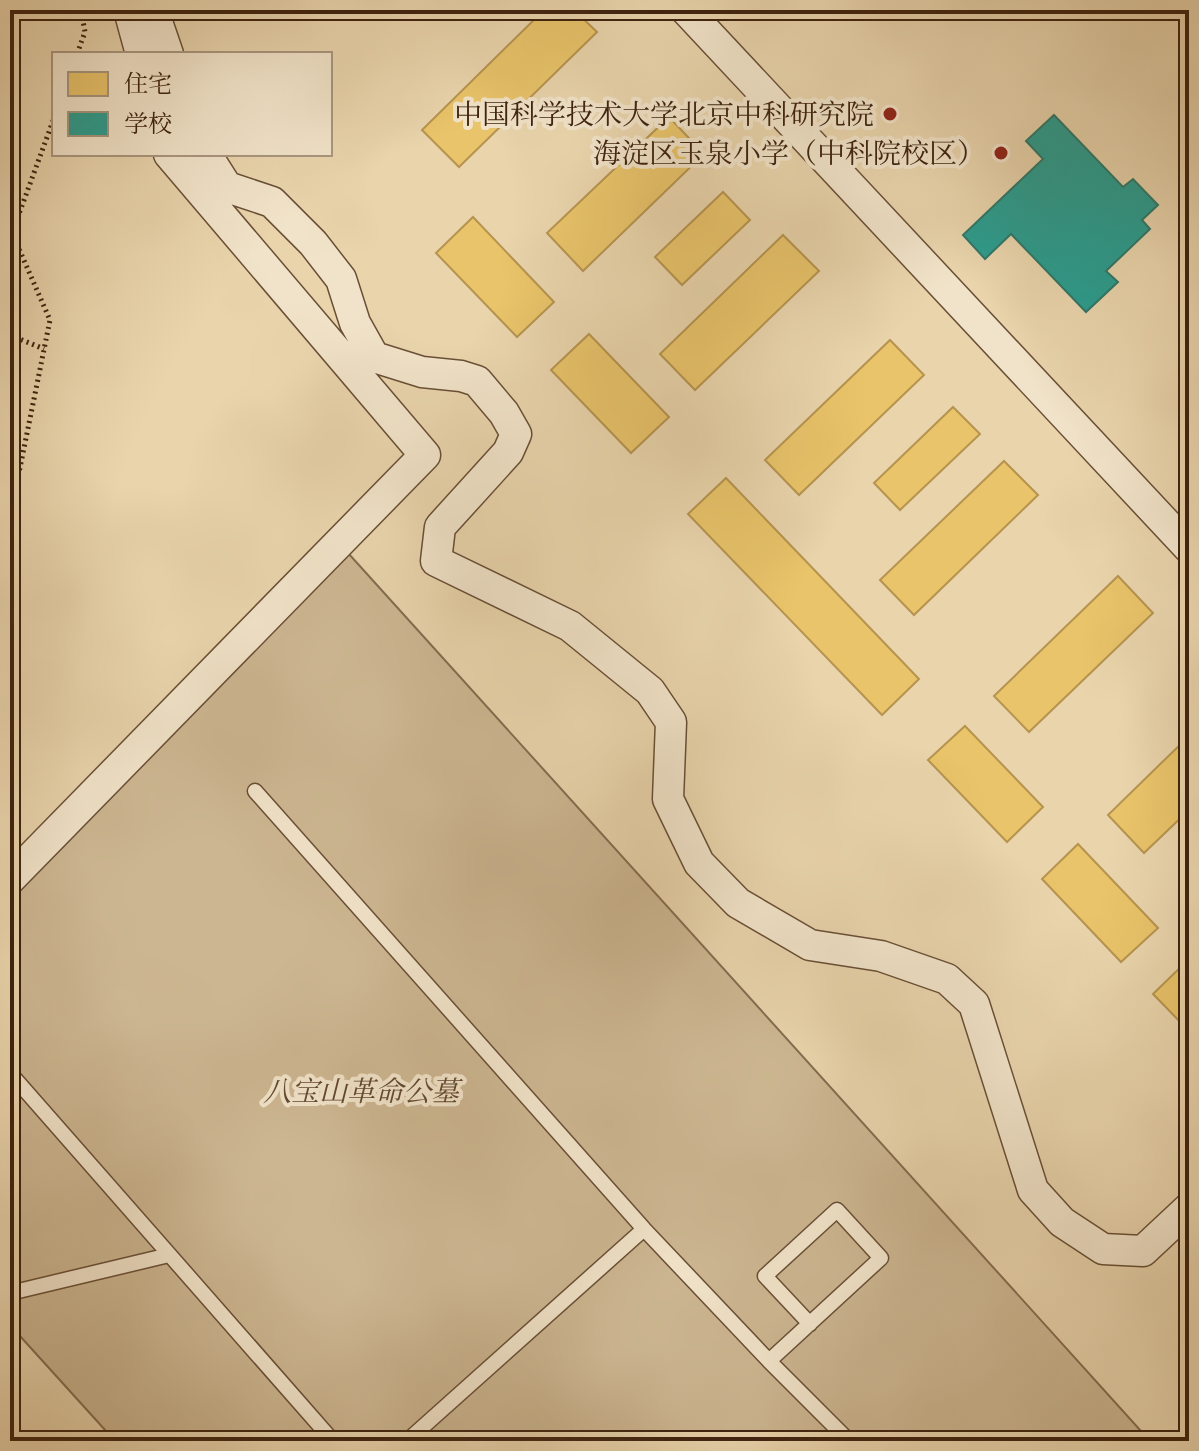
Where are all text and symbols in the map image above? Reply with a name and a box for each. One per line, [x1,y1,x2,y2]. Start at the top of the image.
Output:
legend [52,52,332,156]
text: 住宅 [124,68,172,101]
place label: 中国科学技术大学北京中科研究院 [454,96,874,134]
marker: 中国科学技术大学北京中科研究院 [881,105,899,123]
text: 学校 [124,108,172,141]
place label: 海淀区玉泉小学（中科院校区） [593,135,985,173]
marker: 海淀区玉泉小学（中科院校区） [992,144,1010,162]
park label: 八宝山革命公墓 [263,1073,463,1111]

